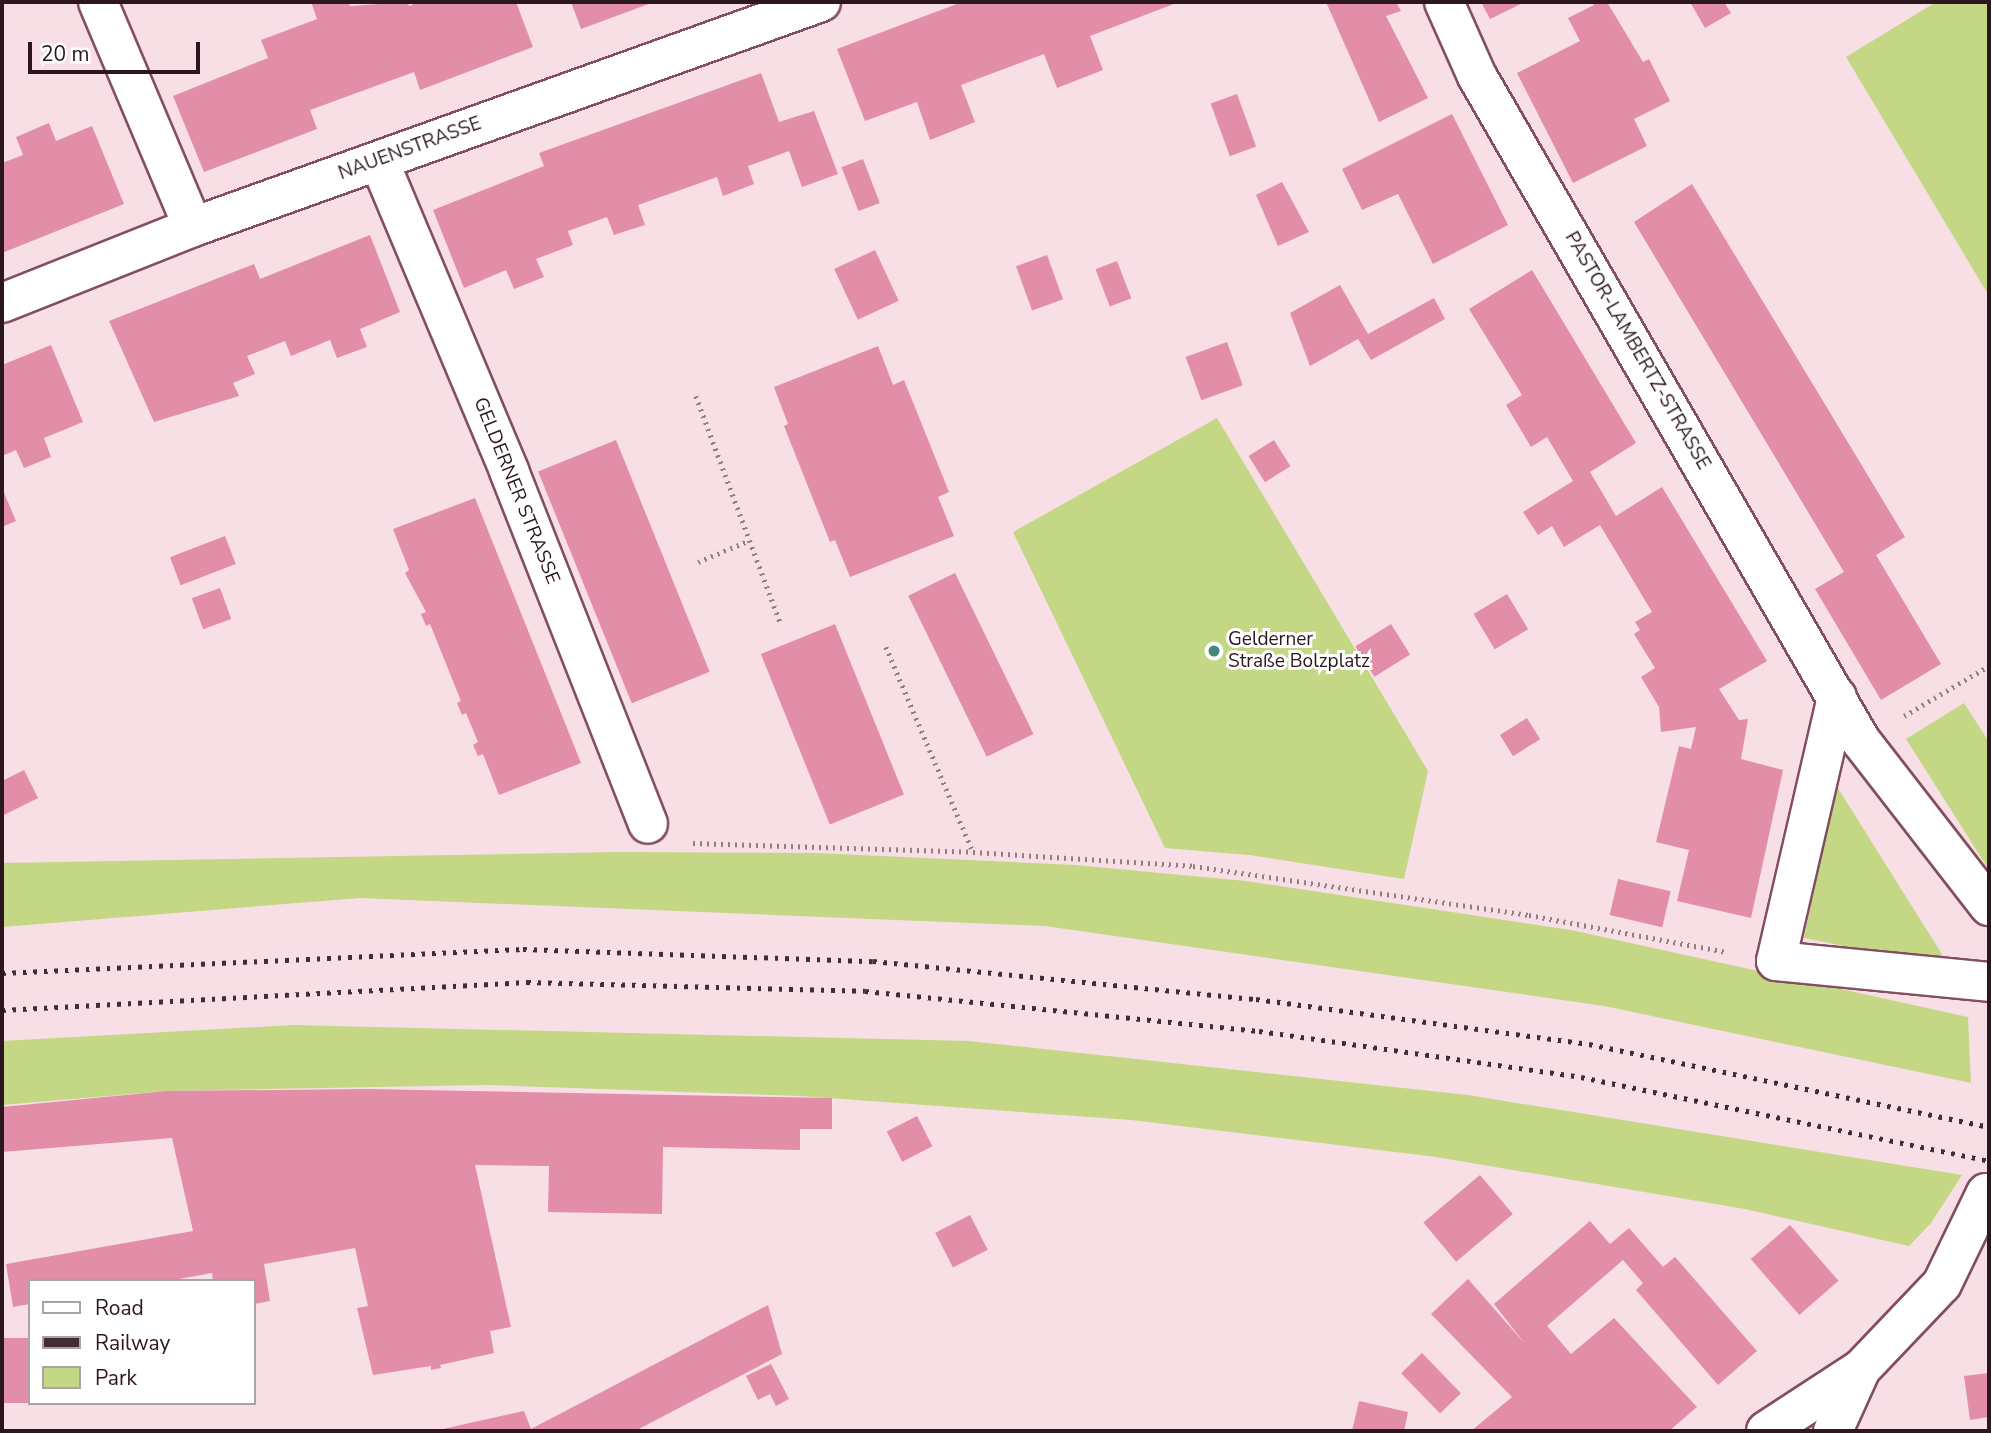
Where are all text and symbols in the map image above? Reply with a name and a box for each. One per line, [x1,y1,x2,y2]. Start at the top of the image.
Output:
scale bar [32,28,203,72]
text: 20 m [41,40,90,68]
street label: NAUENSTRASSE [335,113,485,185]
street label: PASTOR-LAMBERTZ-STRASSE [1559,228,1715,474]
street label: GELDERNER STRASSE [468,394,564,588]
place label: Gelderner Straße Bolzplatz [1228,629,1370,673]
marker: Gelderner Straße Bolzplatz [1206,643,1222,659]
legend [28,1279,256,1405]
text: Road [95,1294,144,1322]
text: Railway [95,1329,170,1357]
text: Park [95,1364,137,1392]

